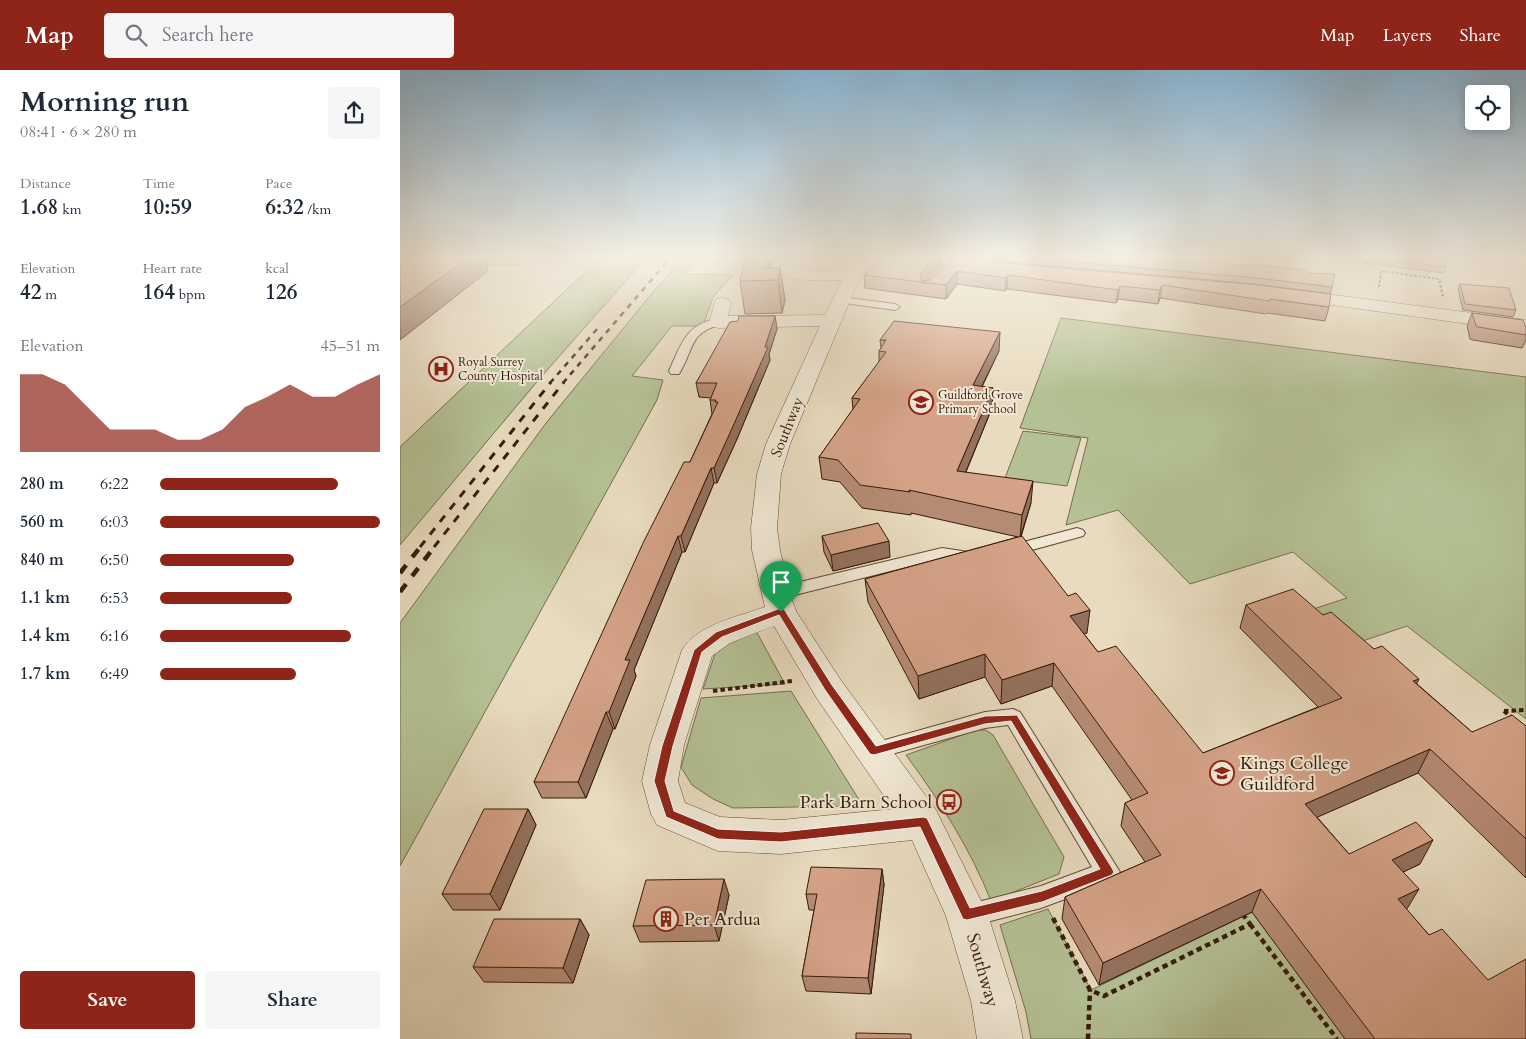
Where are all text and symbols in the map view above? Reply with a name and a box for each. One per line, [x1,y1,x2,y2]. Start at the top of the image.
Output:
search box [104,13,454,58]
text: Map [25,19,74,52]
icon: search [122,21,150,49]
text: Search here [162,22,254,48]
text: Map [1320,23,1355,48]
text: Layers [1383,23,1432,48]
text: Share [1460,23,1501,48]
text: Morning run [20,83,189,121]
map controls [1465,85,1510,130]
button: locate [1465,85,1510,130]
button: share [328,87,380,139]
text: 08:41 · 6 × 280 m [20,121,137,143]
text: Distance [20,174,71,193]
text: Time [143,174,175,193]
text: Pace [265,174,292,193]
text: 1.68 [20,193,58,222]
text: 10:59 [143,193,192,222]
text: 6:32 [265,193,304,222]
text: km [58,200,81,219]
text: /km [304,200,331,219]
text: Elevation [20,259,76,278]
text: Heart rate [143,259,202,278]
text: kcal [265,259,289,278]
text: 42 [20,278,42,307]
text: 164 [143,278,175,307]
text: 126 [265,278,298,307]
text: m [42,285,57,304]
text: bpm [175,285,206,304]
text: Elevation [20,335,84,357]
text: 45–51 m [321,335,380,357]
place label: Royal Surrey County Hospital [458,354,543,384]
hospital icon: Royal Surrey County Hospital [428,356,454,382]
place label: Guildford Grove Primary School [938,387,1023,417]
school or university icon: Guildford Grove Primary School [908,389,934,415]
street label: Southway [766,394,808,460]
text: 280 m [20,473,64,495]
text: 6:22 [100,473,129,495]
text: 560 m [20,511,64,533]
text: 6:03 [100,511,129,533]
text: 840 m [20,549,64,571]
text: 6:50 [100,549,129,571]
pin [760,561,802,612]
icon: arrive [767,568,795,596]
text: 1.1 km [20,587,70,609]
text: 6:53 [100,587,129,609]
text: 1.4 km [20,625,70,647]
text: 6:16 [100,625,129,647]
text: 1.7 km [20,663,70,685]
text: 6:49 [100,663,129,685]
place label: Kings College Guildford [1240,751,1349,797]
school or university icon: Kings College Guildford [1209,760,1235,786]
bus stop icon: Park Barn School [936,789,962,815]
place label: Park Barn School [800,790,932,815]
building icon: Per Ardua [653,906,679,932]
place label: Per Ardua [684,907,761,932]
street label: Southway [960,930,1005,1011]
button: Save [20,971,195,1029]
button: Share [205,971,380,1029]

